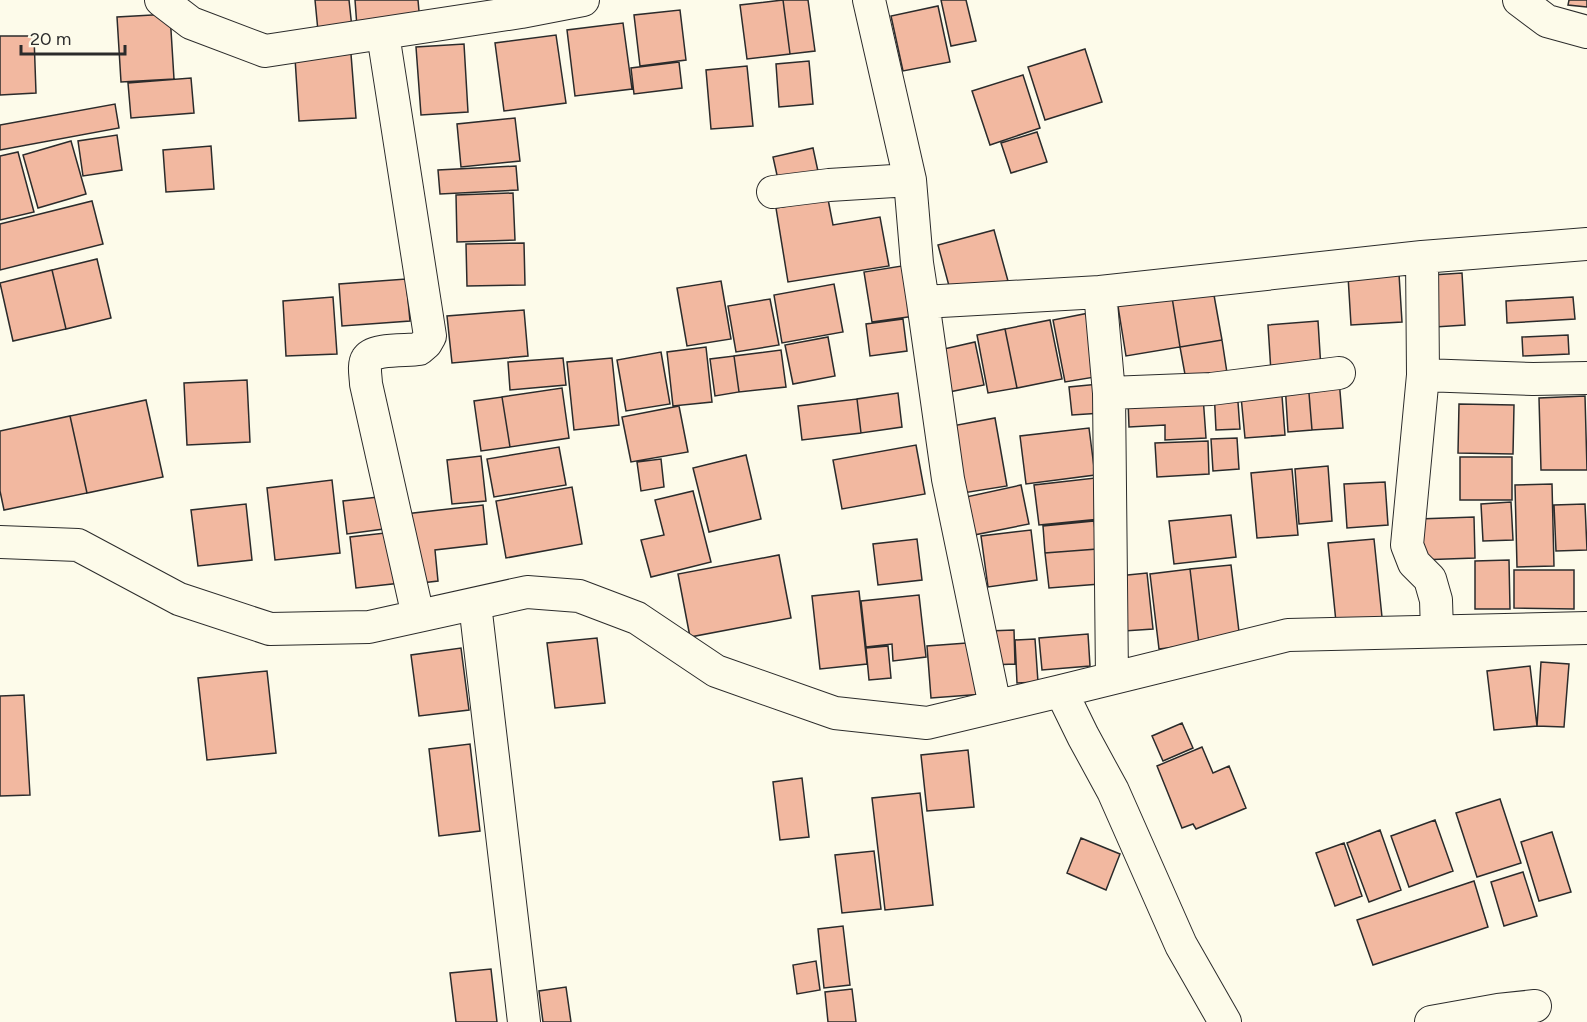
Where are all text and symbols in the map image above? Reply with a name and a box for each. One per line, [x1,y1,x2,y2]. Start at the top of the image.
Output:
scale bar [21,18,124,56]
text: 20 m [30,28,71,50]

